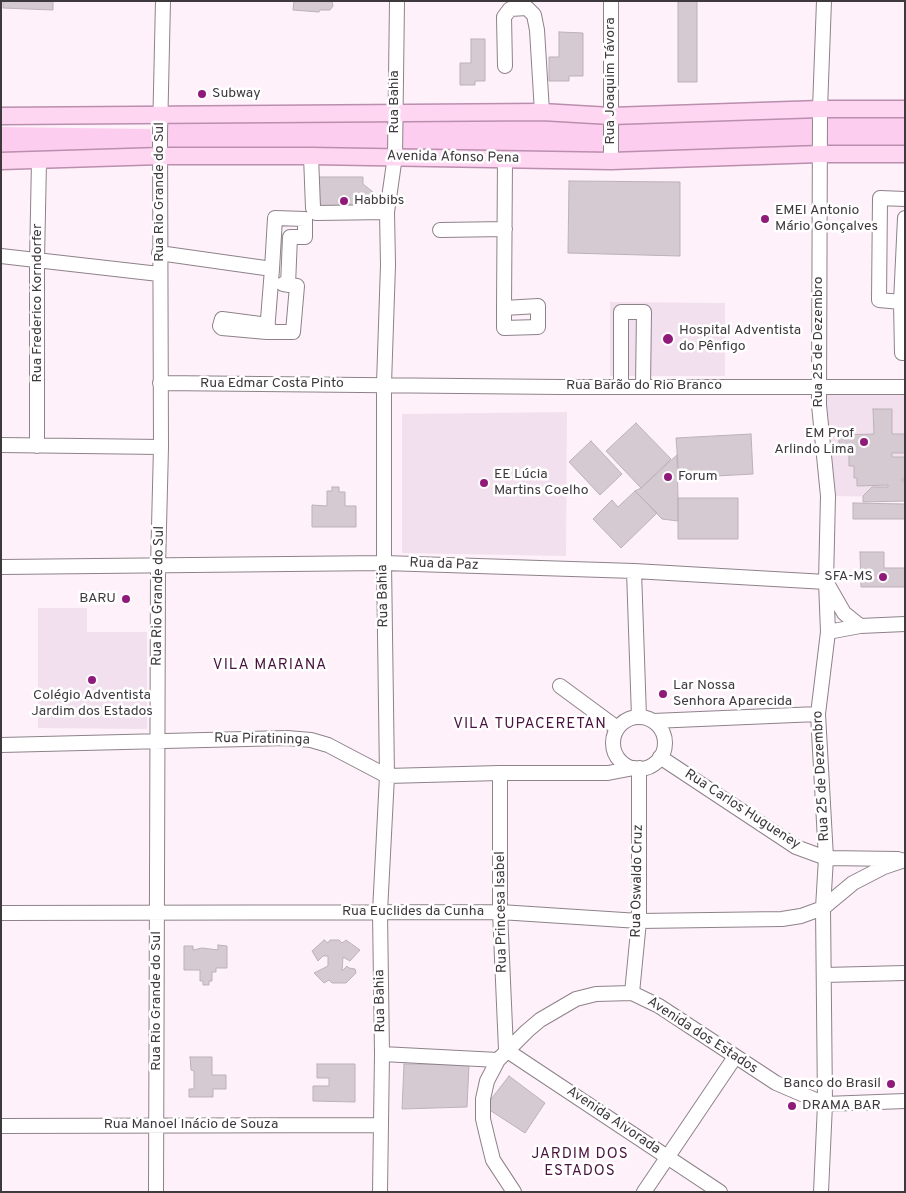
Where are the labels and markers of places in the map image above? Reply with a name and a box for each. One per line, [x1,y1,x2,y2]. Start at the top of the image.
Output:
place label: Subway [212,86,261,102]
marker: Subway [196,88,208,100]
place label: Habbibs [354,193,404,209]
marker: Habbibs [338,195,350,207]
place label: EMEI Antonio Mário Gonçalves [775,203,878,236]
marker: EMEI Antonio Mário Gonçalves [759,213,771,225]
place label: Hospital Adventista do Pênfigo [679,323,801,356]
marker: Hospital Adventista do Pênfigo [661,332,675,346]
place label: EM Prof Arlindo Lima [774,426,854,458]
marker: EM Prof Arlindo Lima [858,436,870,448]
place label: EE Lúcia Martins Coelho [494,467,589,500]
place label: Forum [678,469,718,485]
marker: Forum [662,471,674,483]
marker: EE Lúcia Martins Coelho [478,477,490,489]
place label: SFA-MS [824,569,873,585]
marker: SFA-MS [877,571,889,583]
place label: BARU [79,591,116,607]
marker: BARU [120,593,132,605]
marker: Colégio Adventista Jardim dos Estados [86,674,98,686]
place label: Lar Nossa Senhora Aparecida [673,678,792,710]
place label: Colégio Adventista Jardim dos Estados [31,688,153,720]
marker: Lar Nossa Senhora Aparecida [657,688,669,700]
place label: Banco do Brasil [783,1076,881,1092]
marker: Banco do Brasil [885,1078,897,1090]
place label: DRAMA BAR [802,1098,881,1114]
marker: DRAMA BAR [786,1100,798,1112]

